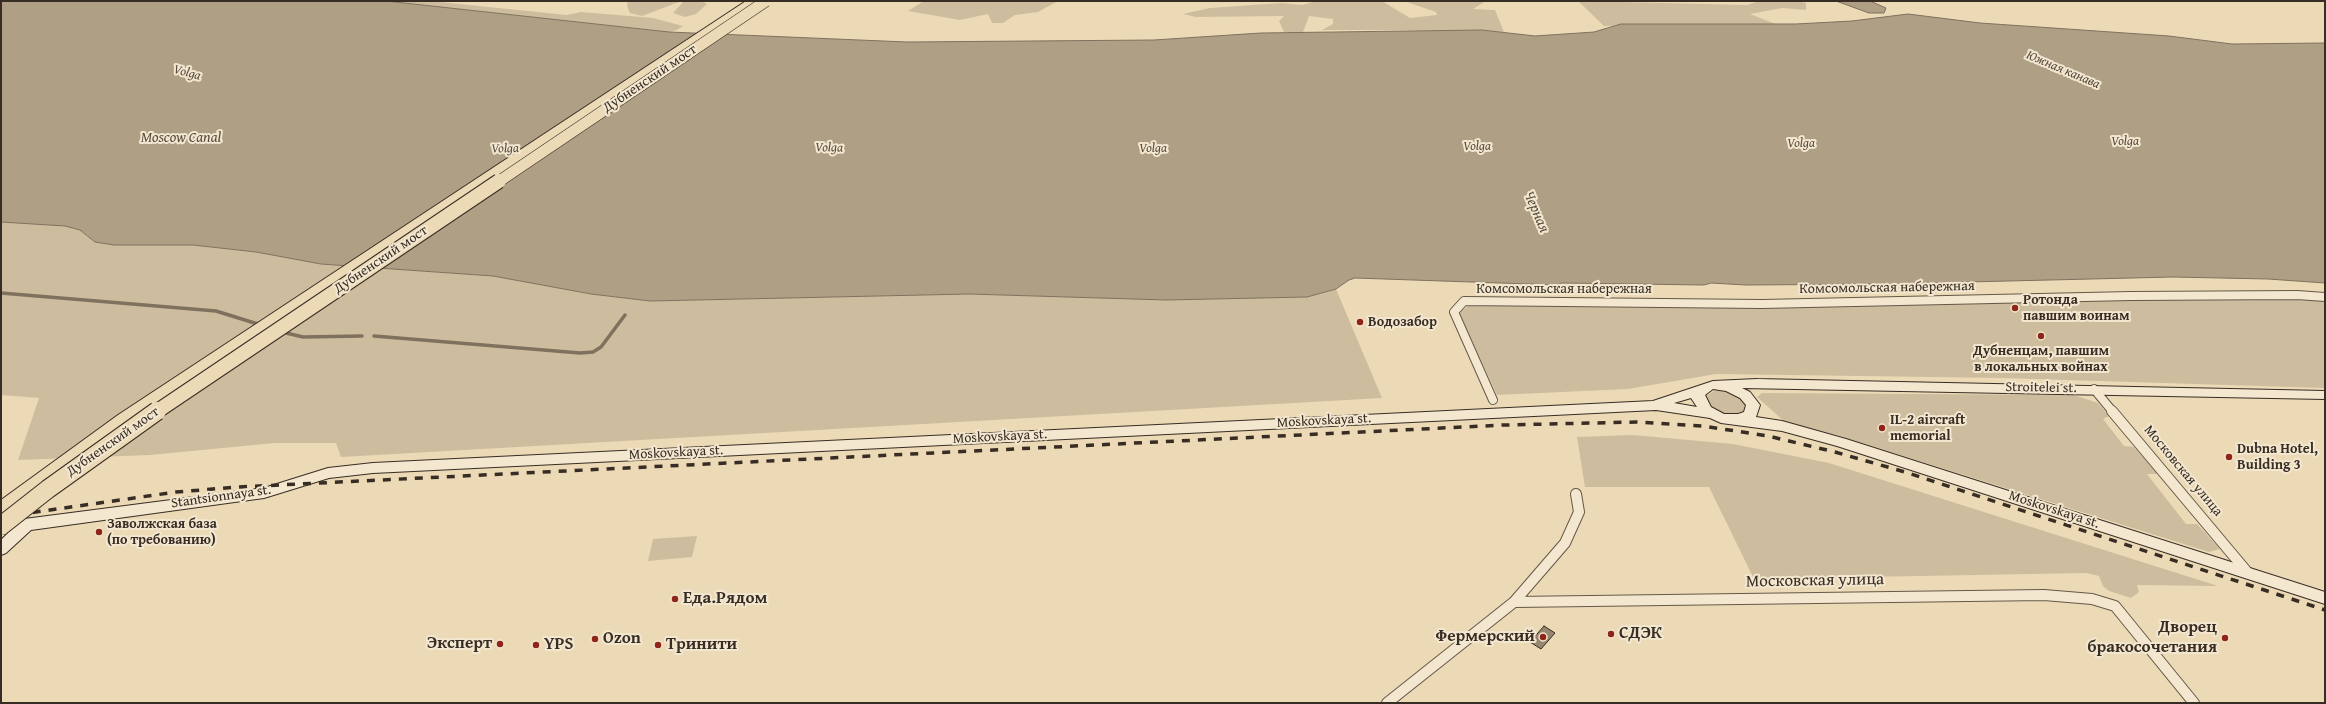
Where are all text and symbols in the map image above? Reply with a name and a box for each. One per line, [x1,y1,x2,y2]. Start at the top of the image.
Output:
street label: Дубненский мост [600,41,700,117]
water label: Южная канава [2024,47,2102,93]
water label: Volga [172,62,202,84]
water label: Moscow Canal [141,129,221,147]
water label: Volga [2111,134,2139,150]
water label: Volga [1787,136,1815,152]
water label: Volga [1463,139,1491,155]
water label: Volga [815,140,843,156]
water label: Volga [491,141,519,157]
water label: Volga [1139,141,1167,157]
water label: Черная [1519,188,1553,236]
street label: Дубненский мост [331,222,431,298]
street label: Комсомольская набережная [1799,278,1975,298]
street label: Комсомольская набережная [1476,281,1652,297]
place label: Ротонда павшим воинам [2023,292,2130,324]
marker: Ротонда павшим воинам [2010,303,2020,313]
place label: Водозабор [1368,314,1437,330]
marker: Водозабор [1355,317,1365,327]
marker: Дубненцам, павшим в локальных войнах [2036,331,2046,341]
place label: Дубненцам, павшим в локальных войнах [1973,343,2109,376]
street label: Stroitelei st. [2005,379,2077,397]
street label: Дубненский мост [63,404,163,480]
street label: Moskovskaya st. [1276,410,1372,432]
place label: IL-2 aircraft memorial [1890,412,1965,444]
street label: Московская улица [2140,422,2226,520]
marker: IL-2 aircraft memorial [1877,423,1887,433]
street label: Moskovskaya st. [952,426,1048,448]
place label: Dubna Hotel, Building 3 [2237,441,2318,474]
street label: Moskovskaya st. [628,442,724,464]
marker: Dubna Hotel, Building 3 [2224,452,2234,462]
street label: Stantsionnaya st. [170,482,272,512]
street label: Moskovskaya st. [2006,487,2102,533]
place label: Заволжская база (по требованию) [107,516,217,548]
marker: Заволжская база (по требованию) [94,527,104,537]
street label: Московская улица [1746,570,1884,592]
place label: Еда.Рядом [683,589,767,609]
marker: Еда.Рядом [670,594,680,604]
place label: Дворец бракосочетания [2087,618,2217,658]
place label: СДЭК [1619,624,1662,644]
place label: Фермерский [1436,627,1535,647]
place label: Ozon [603,629,641,649]
marker: СДЭК [1606,629,1616,639]
marker: Фермерский [1538,632,1548,642]
marker: Дворец бракосочетания [2220,633,2230,643]
place label: Эксперт [427,634,492,654]
marker: Ozon [590,634,600,644]
place label: YPS [544,635,573,655]
place label: Тринити [666,635,737,655]
marker: Эксперт [495,639,505,649]
marker: YPS [531,640,541,650]
marker: Тринити [653,640,663,650]

